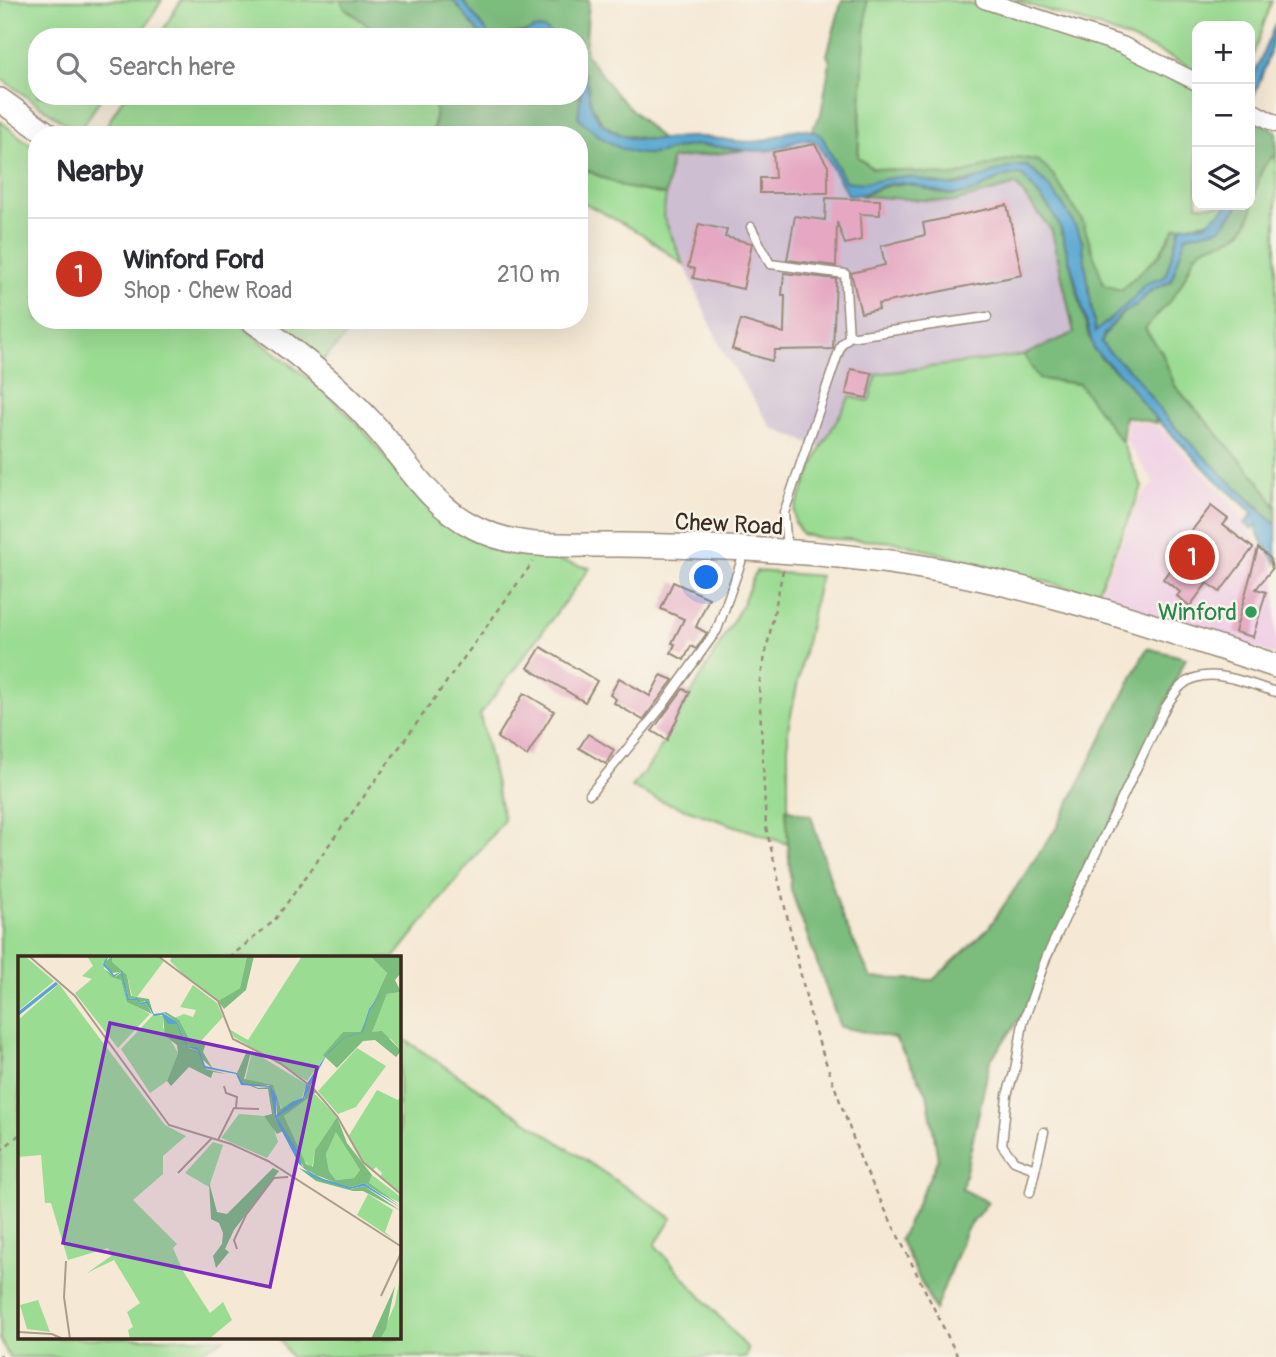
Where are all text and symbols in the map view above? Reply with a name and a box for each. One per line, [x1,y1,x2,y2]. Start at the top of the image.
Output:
map controls [1192,21,1255,210]
button: + [1192,21,1255,84]
search box [28,28,588,105]
icon: search [52,48,90,86]
text: Search here [108,51,235,83]
button: − [1192,84,1255,147]
button: layers [1192,147,1255,210]
text: Nearby [56,153,143,190]
text: Winford Ford [123,244,264,276]
text: 1 [75,260,84,289]
text: 210 m [497,260,560,289]
text: Shop · Chew Road [123,276,293,305]
street label: Chew Road [674,507,784,542]
pin: 1 [1169,531,1215,583]
your location [689,560,723,594]
place label: Winford [1158,598,1237,627]
marker: Winford [1243,604,1259,620]
inset map [18,956,401,1340]

